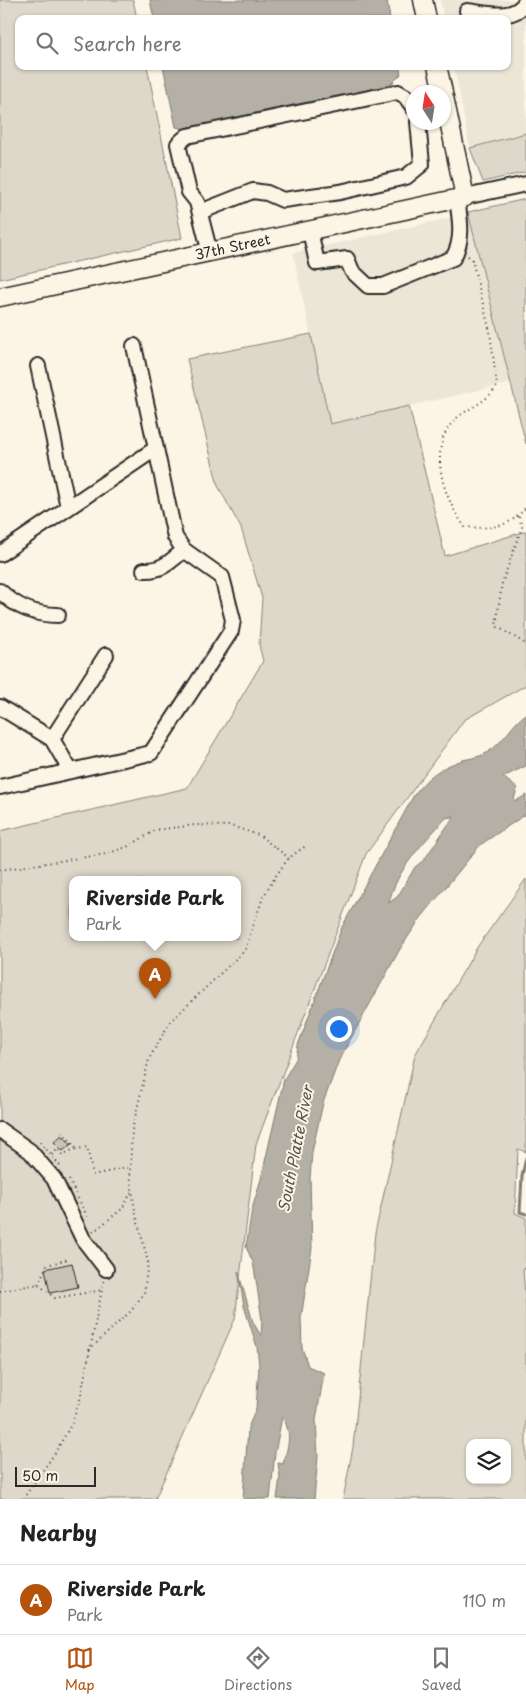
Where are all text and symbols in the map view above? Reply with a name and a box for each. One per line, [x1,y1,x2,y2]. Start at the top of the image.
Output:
search box [15,15,511,70]
icon: search [33,29,61,57]
text: Search here [73,29,182,57]
north arrow [406,85,451,130]
street label: 37th Street [193,228,273,265]
popup [69,876,241,941]
text: Riverside Park [86,883,224,911]
text: Park [86,911,121,935]
pin: A [139,958,171,999]
your location [326,1016,352,1042]
water label: South Platte River [271,1082,318,1214]
map controls [466,1439,511,1484]
button: layers [466,1439,511,1484]
scale bar [15,1464,96,1487]
text: 50 m [22,1465,58,1486]
text: Nearby [20,1516,97,1548]
text: Riverside Park [67,1574,206,1602]
text: A [30,1588,42,1612]
text: 110 m [463,1588,506,1612]
text: Park [67,1602,103,1626]
tab: Map [65,1644,95,1695]
tab: Directions [224,1644,292,1695]
tab: Saved [422,1644,461,1695]

